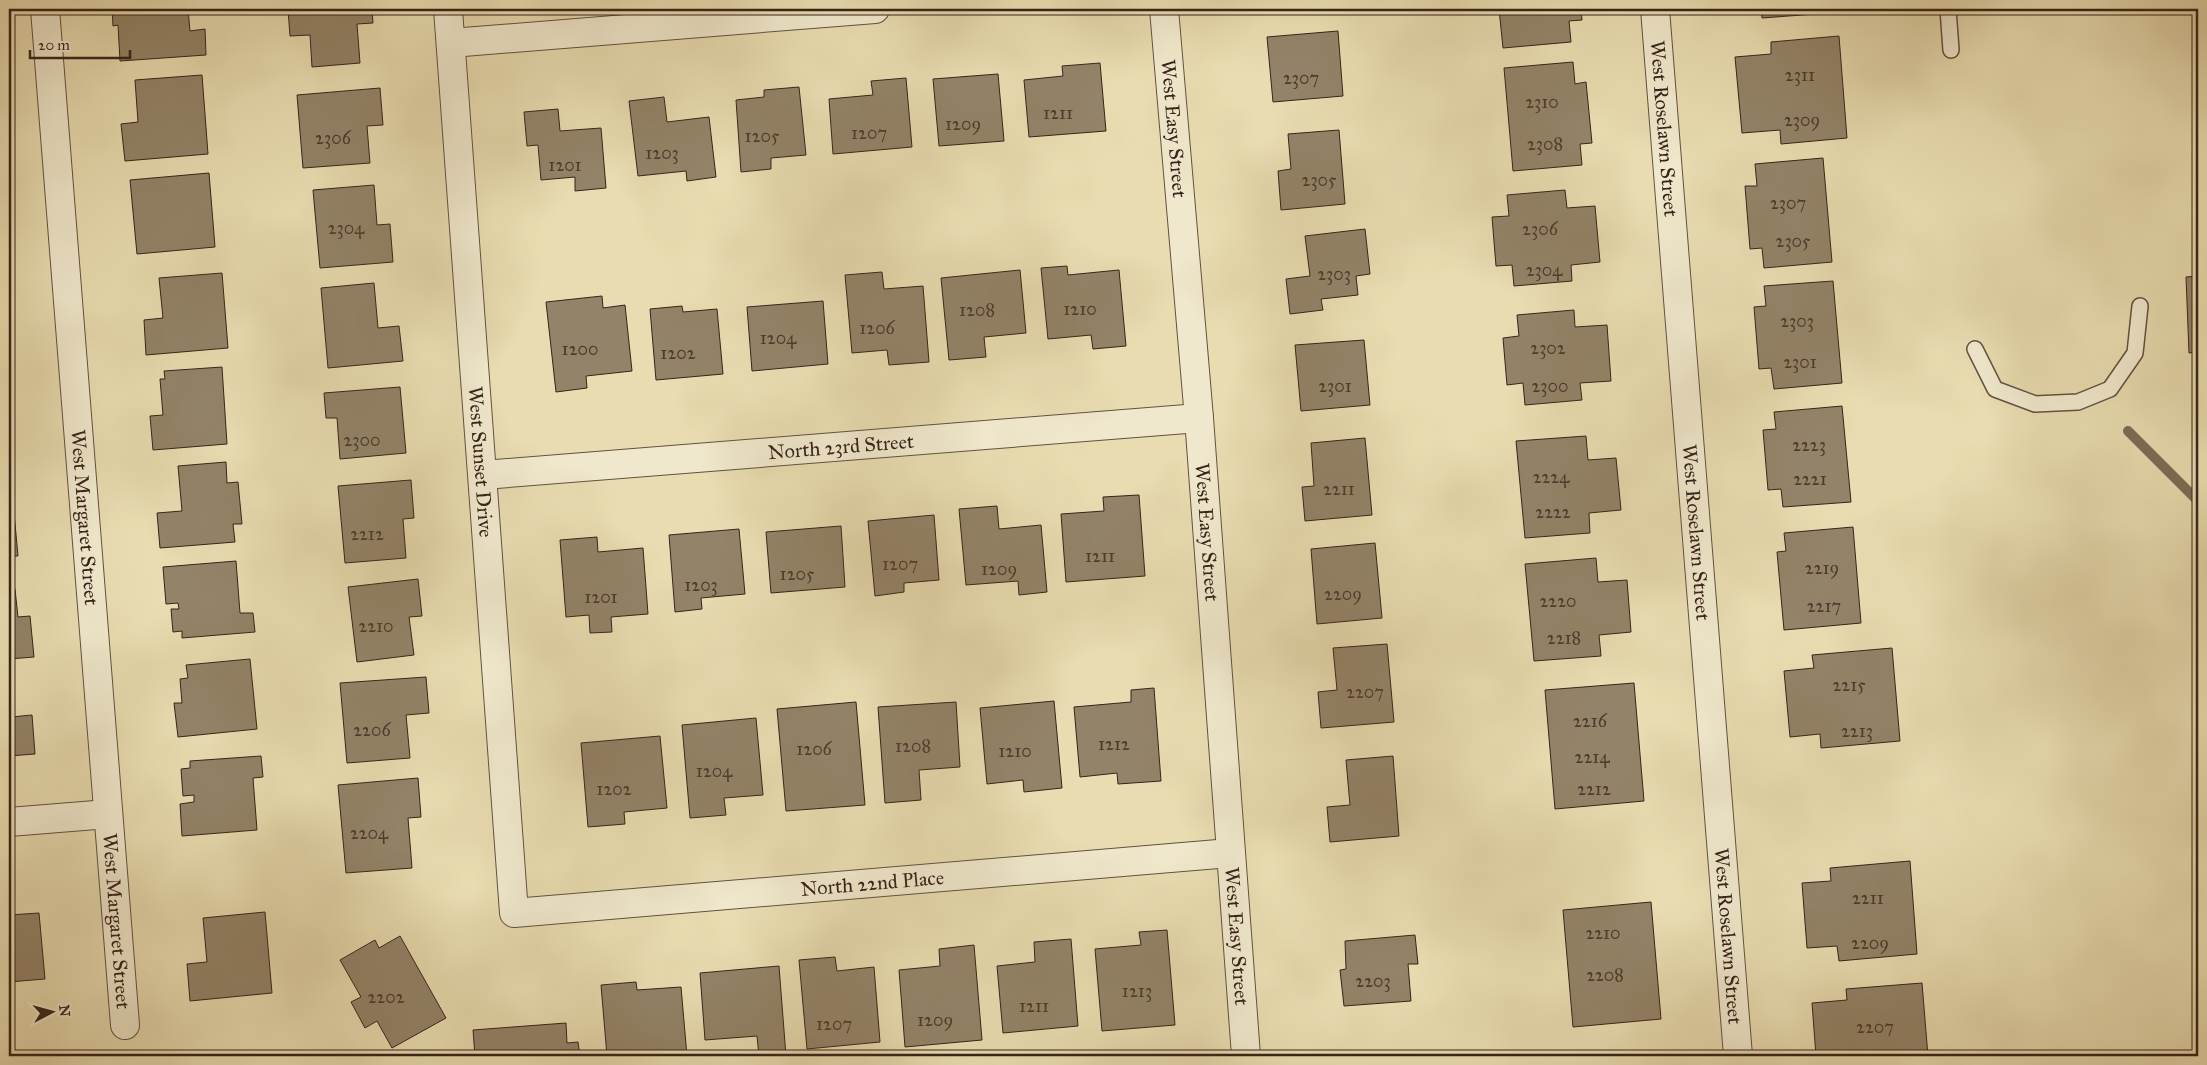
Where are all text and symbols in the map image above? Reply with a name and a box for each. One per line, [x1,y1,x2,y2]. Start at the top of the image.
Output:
scale bar [30,28,130,60]
text: 20 m [38,36,70,54]
street label: West Roselawn Street [1646,40,1683,218]
street label: West Easy Street [1156,58,1192,199]
house number: 2311 [1785,64,1815,86]
house number: 2307 [1283,67,1319,89]
house number: 2310 [1525,91,1559,113]
house number: 1211 [1043,102,1073,124]
house number: 2309 [1784,109,1820,131]
house number: 1209 [945,113,981,135]
house number: 1207 [851,122,887,144]
house number: 1205 [745,125,780,147]
house number: 2306 [315,127,352,149]
house number: 2308 [1527,133,1563,155]
house number: 1203 [645,142,679,164]
house number: 1201 [548,154,582,176]
house number: 2305 [1302,169,1337,191]
house number: 2307 [1770,192,1806,214]
house number: 2304 [328,217,365,239]
house number: 2306 [1522,218,1559,240]
house number: 2305 [1776,230,1811,252]
house number: 2304 [1526,259,1563,281]
house number: 2303 [1317,263,1351,285]
house number: 1210 [1063,298,1097,320]
house number: 1208 [959,299,995,321]
house number: 2303 [1780,310,1814,332]
house number: 1206 [859,317,896,339]
house number: 1204 [760,327,797,349]
house number: 2302 [1530,337,1566,359]
house number: 1200 [562,338,598,360]
house number: 1202 [660,342,696,364]
house number: 2301 [1783,351,1817,373]
house number: 2301 [1318,375,1352,397]
house number: 2300 [1531,375,1569,397]
street label: West Sunset Drive [464,385,499,538]
street label: West Margaret Street [66,429,104,606]
house number: 2300 [343,429,381,451]
street label: North 23rd Street [767,429,915,464]
house number: 2223 [1792,434,1826,456]
street label: West Roselawn Street [1678,443,1715,621]
street label: West Easy Street [1190,462,1224,602]
house number: 2224 [1533,466,1570,488]
house number: 2221 [1793,468,1827,490]
house number: 2211 [1323,478,1355,500]
house number: 2222 [1535,501,1571,523]
house number: 2212 [350,523,384,545]
house number: 1211 [1085,545,1115,567]
house number: 1207 [882,553,918,575]
house number: 2219 [1805,557,1839,579]
house number: 1209 [981,558,1017,580]
house number: 1205 [780,563,815,585]
house number: 1203 [684,574,718,596]
house number: 2209 [1324,583,1362,605]
house number: 1201 [584,586,618,608]
house number: 2220 [1540,590,1576,612]
house number: 2217 [1807,595,1841,617]
house number: 2210 [358,615,394,637]
house number: 2218 [1547,627,1581,649]
house number: 2215 [1832,674,1866,696]
house number: 2207 [1346,681,1384,703]
house number: 2216 [1573,710,1608,732]
house number: 2206 [353,719,391,741]
house number: 2213 [1841,720,1873,742]
house number: 1212 [1098,733,1130,755]
house number: 1208 [895,735,931,757]
house number: 1206 [796,738,833,760]
house number: 1210 [998,740,1032,762]
house number: 2214 [1575,746,1610,768]
house number: 1204 [696,760,733,782]
house number: 1202 [596,778,632,800]
house number: 2212 [1577,778,1611,800]
house number: 2204 [350,822,389,844]
street label: West Margaret Street [98,832,136,1010]
street label: West Roselawn Street [1710,847,1747,1025]
street label: North 22nd Place [800,865,945,901]
street label: West Easy Street [1220,866,1254,1006]
house number: 2211 [1852,887,1884,909]
house number: 2210 [1585,922,1621,944]
house number: 2209 [1851,932,1889,954]
house number: 2208 [1586,964,1624,986]
house number: 2203 [1355,970,1391,992]
house number: 1213 [1122,980,1152,1002]
house number: 2202 [367,986,405,1008]
north arrow [28,988,78,1038]
house number: 1211 [1019,995,1049,1017]
text: N [55,1004,74,1018]
house number: 1209 [917,1009,953,1031]
house number: 1207 [816,1013,852,1035]
house number: 2207 [1856,1016,1894,1038]

